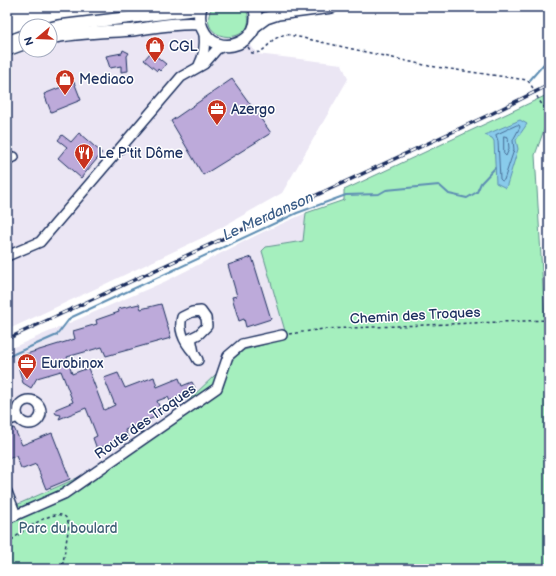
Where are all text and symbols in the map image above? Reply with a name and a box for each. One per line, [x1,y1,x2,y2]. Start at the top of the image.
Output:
north arrow [18,18,58,58]
text: N [22,35,37,47]
shop icon: CGL [144,35,166,63]
place label: CGL [169,38,198,55]
shop icon: Mediaco [54,68,76,96]
place label: Mediaco [79,71,134,88]
office icon: Azergo [206,98,228,126]
place label: Azergo [231,101,275,118]
restaurant icon: Le P'tit Dôme [73,142,95,170]
place label: Le P'tit Dôme [98,145,183,162]
water label: Le Merdanson [220,188,317,245]
street label: Chemin des Troques [349,304,481,327]
office icon: Eurobinox [16,352,38,380]
place label: Eurobinox [41,355,104,372]
street label: Route des Troques [91,380,199,463]
park label: Parc du boulard [18,520,118,537]

